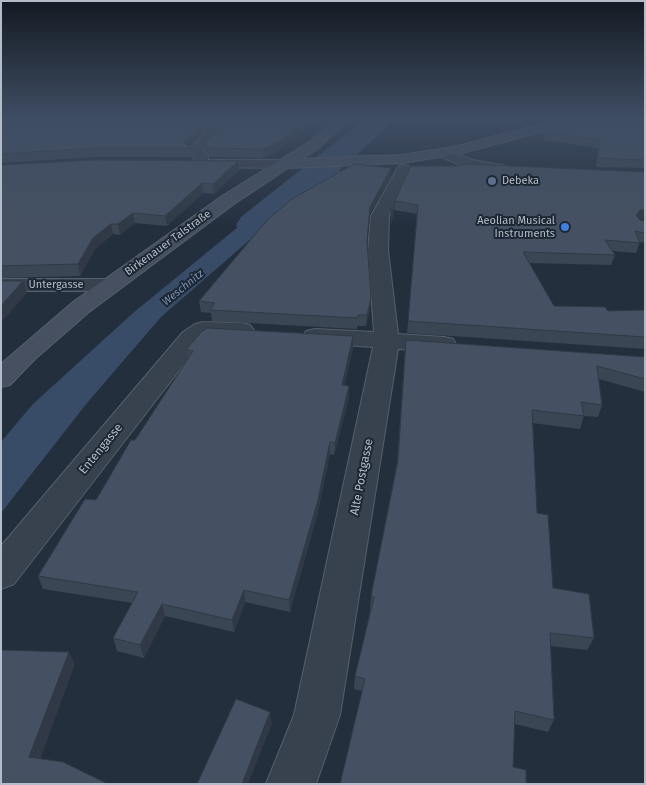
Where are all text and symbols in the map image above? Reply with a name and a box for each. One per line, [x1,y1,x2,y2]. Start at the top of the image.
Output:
place label: Debeka [502,174,539,188]
marker: Debeka [486,175,498,187]
street label: Birkenauer Talstraße [122,207,214,279]
place label: Aeolian Musical Instruments [477,214,555,240]
marker: Aeolian Musical Instruments [559,221,571,233]
water label: Weschnitz [160,267,206,309]
street label: Untergasse [28,278,84,292]
street label: Entengasse [76,421,126,477]
street label: Alte Postgasse [348,437,376,517]

